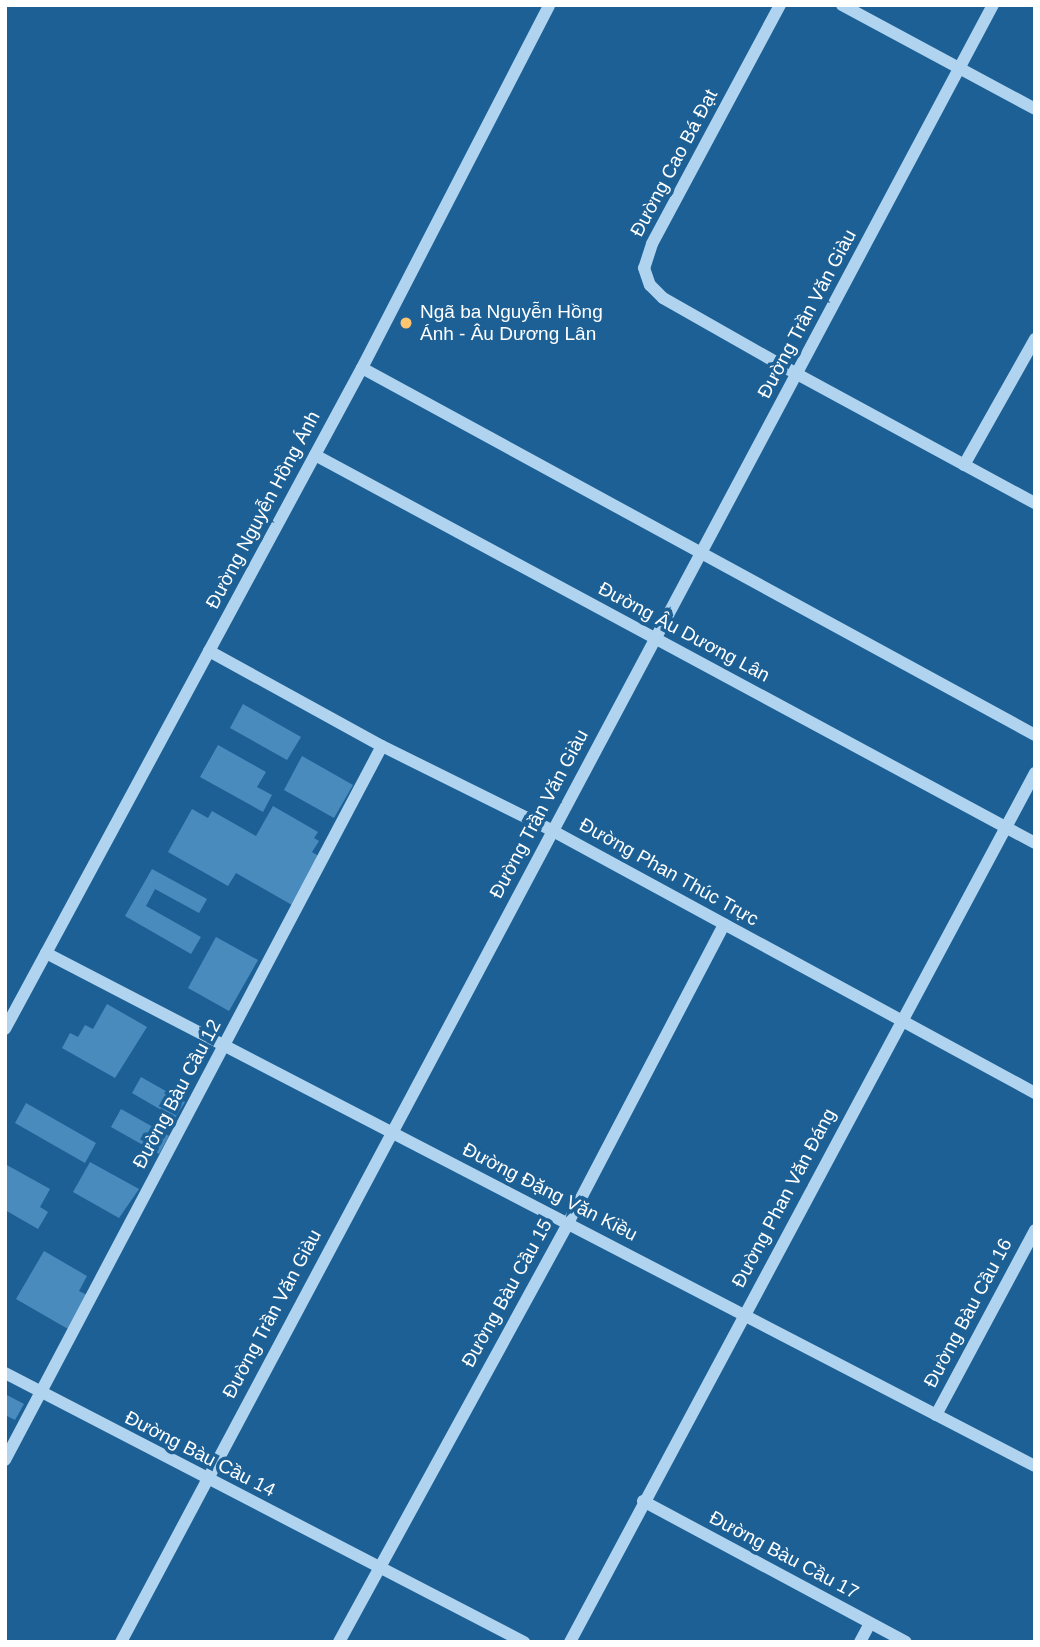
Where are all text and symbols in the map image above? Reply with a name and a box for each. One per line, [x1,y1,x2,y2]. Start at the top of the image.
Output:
street label: Đường Cao Bá Đạt [626,85,722,241]
street label: Đường Trần Văn Giàu [753,226,861,402]
place label: Ngã ba Nguyễn Hồng Ánh - Âu Dương Lân [420,301,603,345]
marker: Ngã ba Nguyễn Hồng Ánh - Âu Dương Lân [398,315,414,331]
street label: Đường Nguyễn Hồng Ánh [201,407,325,613]
street label: Đường Âu Dương Lân [594,577,774,687]
street label: Đường Trần Văn Giàu [485,726,593,902]
street label: Đường Phan Thúc Trực [575,813,763,931]
street label: Đường Bàu Cầu 12 [128,1016,226,1172]
street label: Đường Phan Văn Đáng [727,1105,841,1291]
street label: Đường Đặng Văn Kiều [459,1138,641,1246]
street label: Đường Bàu Cầu 15 [457,1215,557,1371]
street label: Đường Trần Văn Giàu [218,1226,326,1402]
street label: Đường Bàu Cầu 16 [919,1235,1017,1391]
street label: Đường Bàu Cầu 14 [121,1406,279,1502]
street label: Đường Bàu Cầu 17 [706,1506,862,1604]

